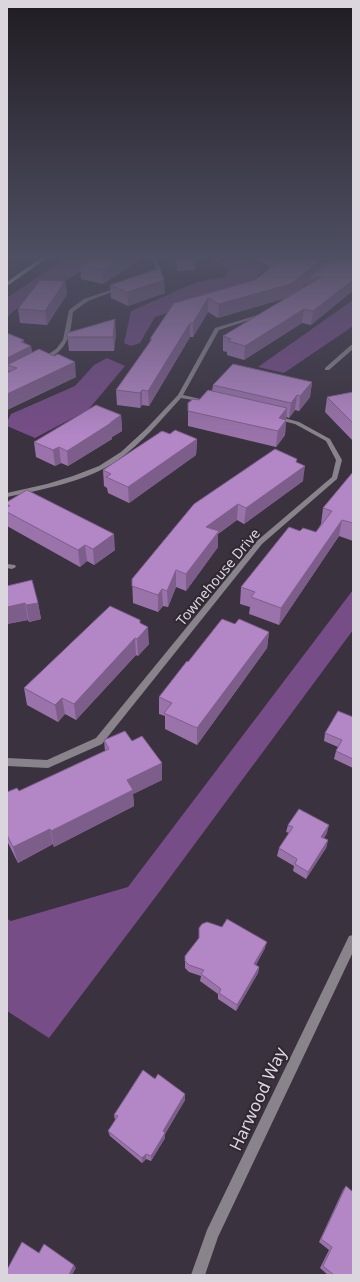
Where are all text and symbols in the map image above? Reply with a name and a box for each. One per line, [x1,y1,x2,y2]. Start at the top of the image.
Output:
street label: Townehouse Drive [171,524,264,629]
street label: Harwood Way [224,1043,292,1154]

